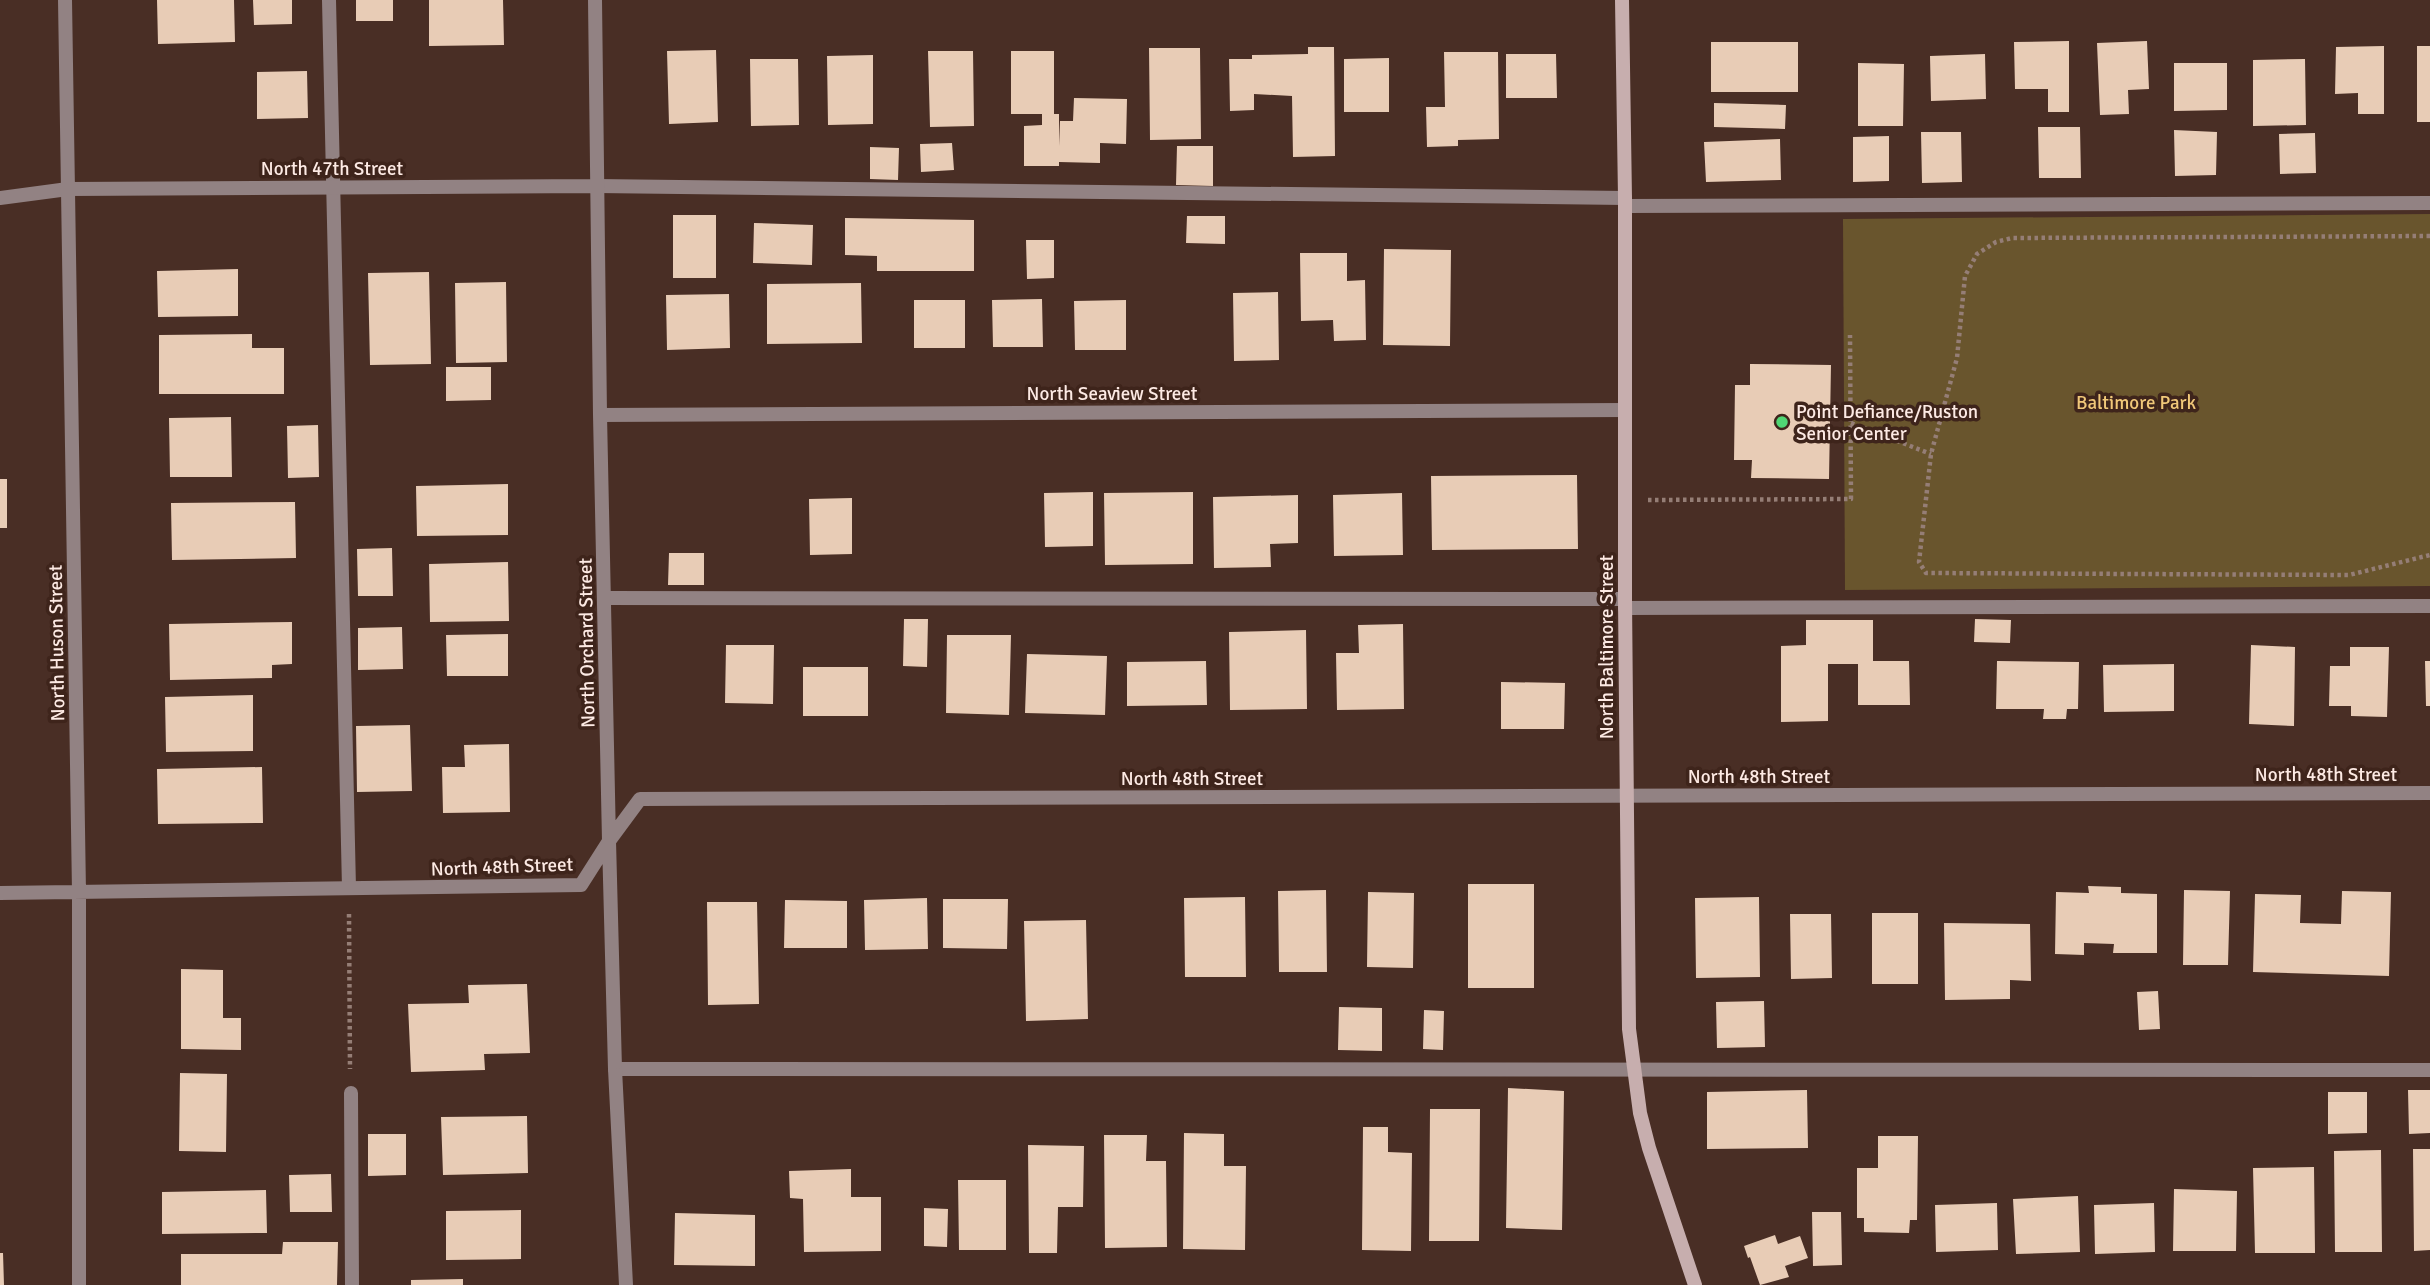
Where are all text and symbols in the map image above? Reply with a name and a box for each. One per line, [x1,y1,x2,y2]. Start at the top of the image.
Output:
street label: North 47th Street [261,157,404,181]
street label: North Seaview Street [1027,382,1198,406]
park label: Baltimore Park [2076,391,2197,415]
place label: Point Defiance/Ruston Senior Center [1796,400,1978,446]
marker: Point Defiance/Ruston Senior Center [1774,414,1790,430]
street label: North Baltimore Street [1595,554,1619,739]
street label: North Orchard Street [574,557,600,728]
street label: North Huson Street [44,564,70,722]
street label: North 48th Street [2255,763,2398,787]
street label: North 48th Street [1688,765,1831,789]
street label: North 48th Street [1121,767,1264,791]
street label: North 48th Street [430,853,574,881]

